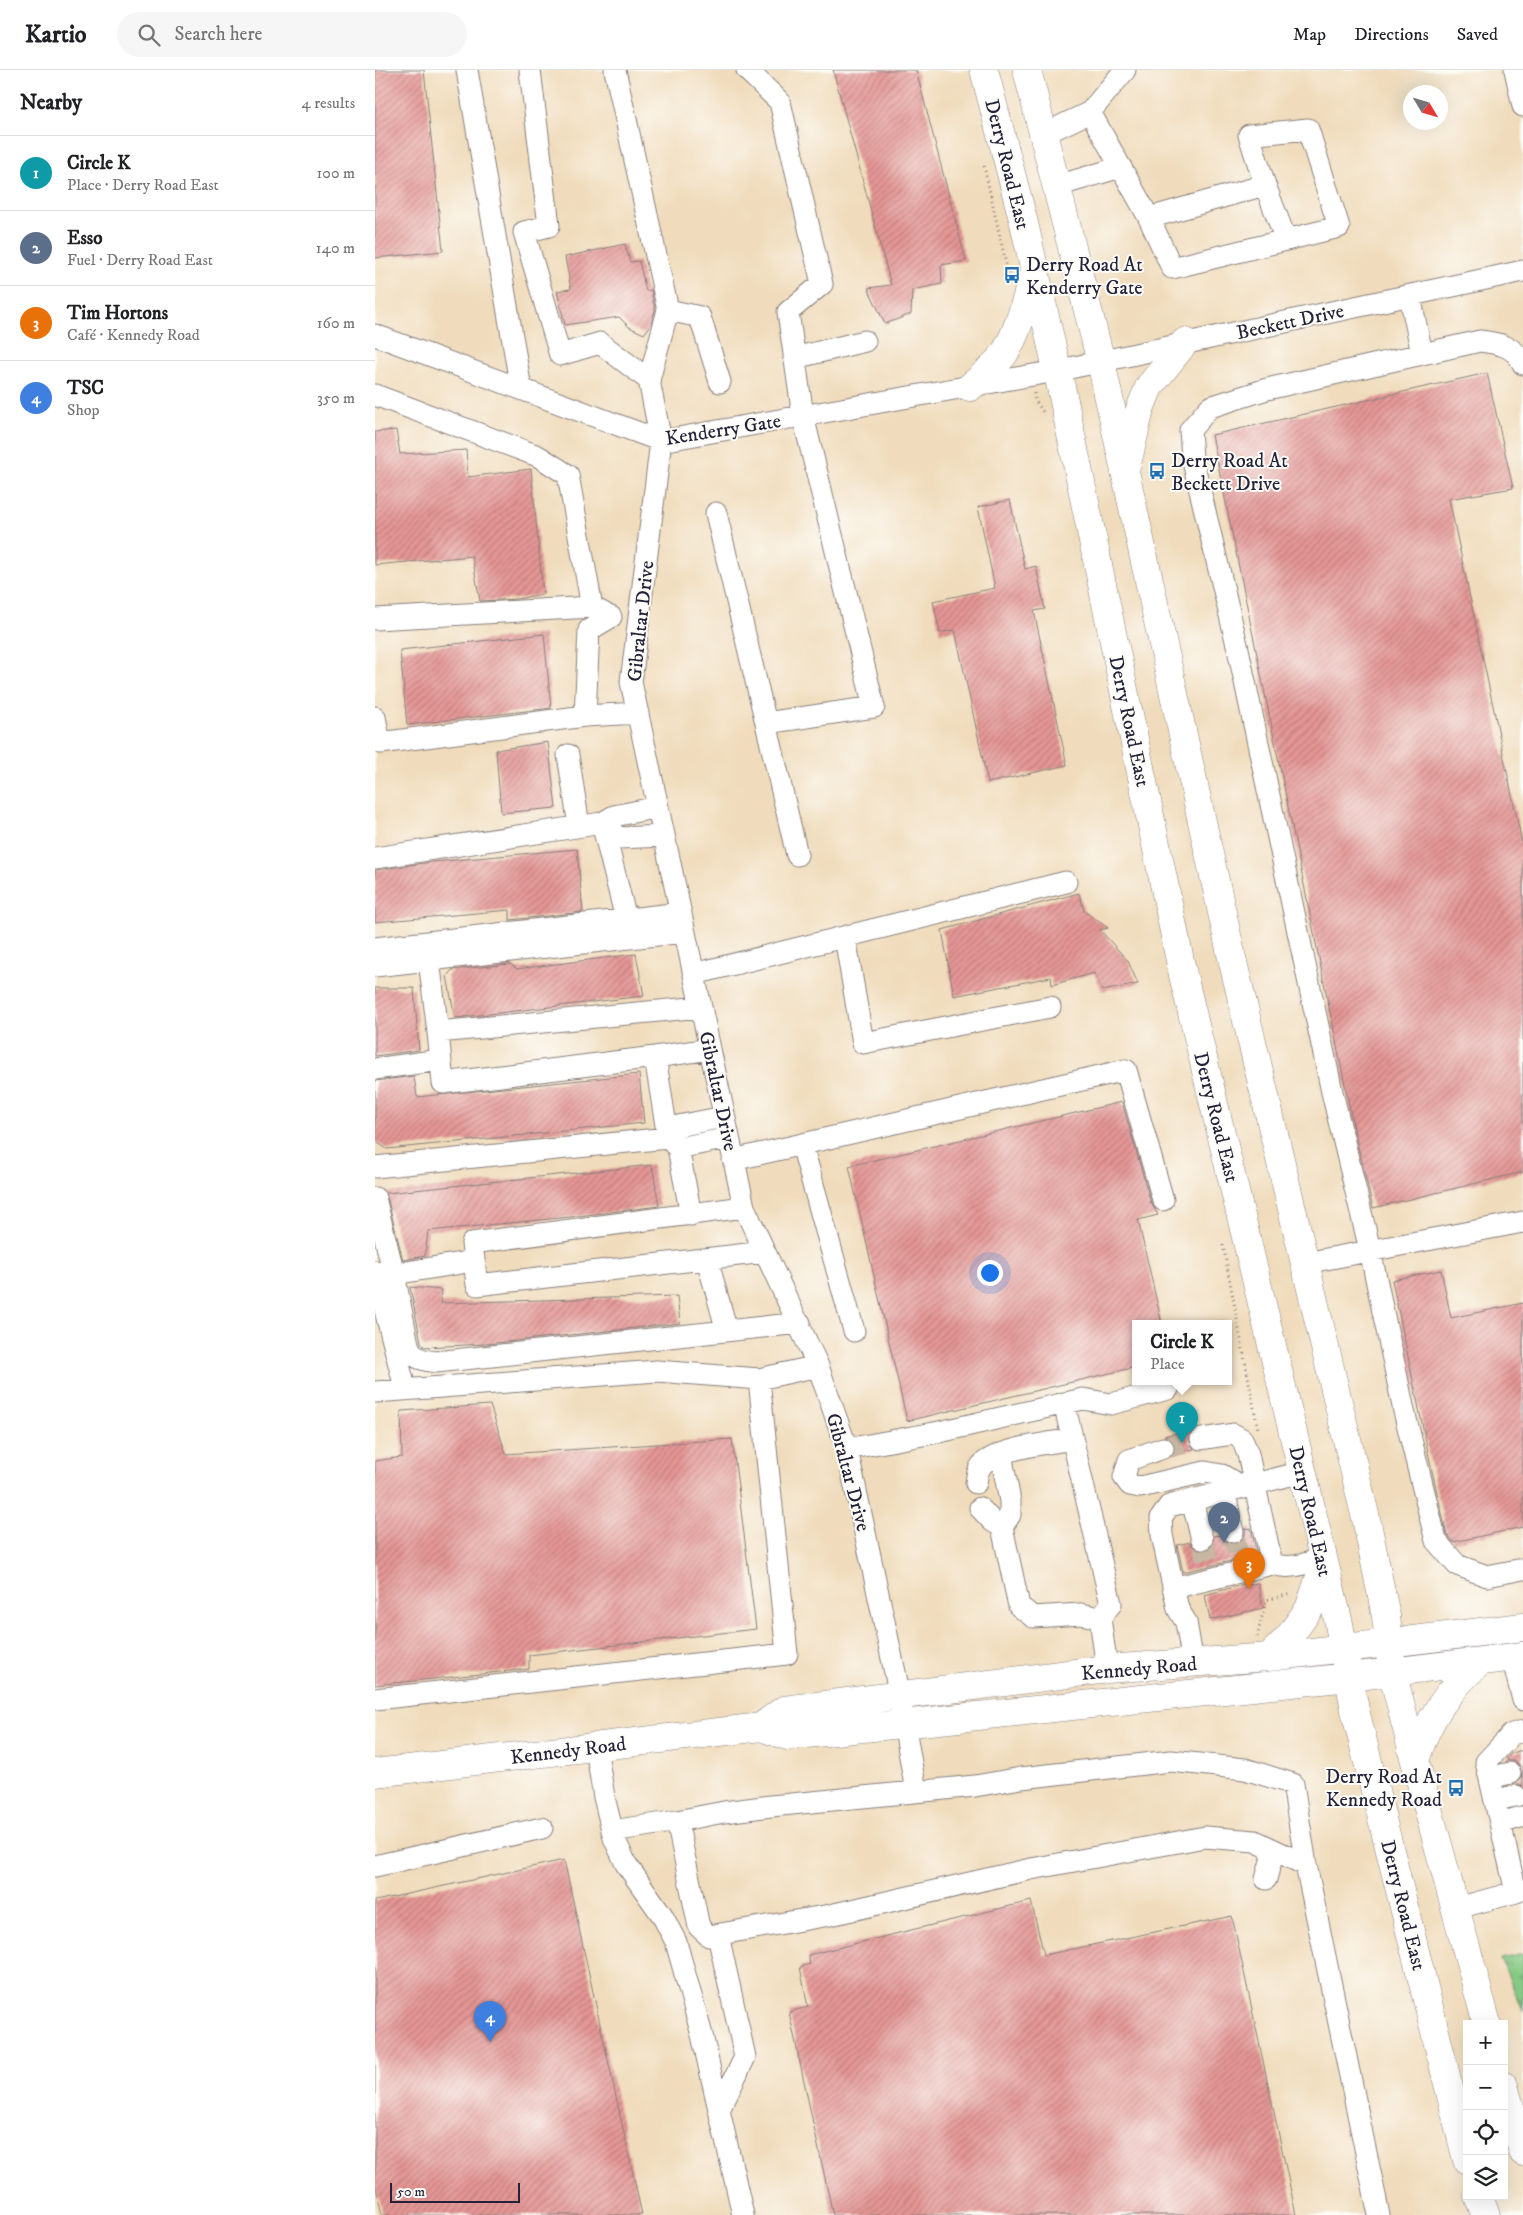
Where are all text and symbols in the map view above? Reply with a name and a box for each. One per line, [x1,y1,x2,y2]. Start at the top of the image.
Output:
search box [117,12,467,57]
text: Kartio [25,20,87,50]
icon: search [135,21,163,49]
text: Search here [175,23,262,46]
text: Map [1293,24,1326,46]
text: Directions [1354,24,1429,46]
text: Saved [1457,24,1498,46]
north arrow [1403,85,1448,130]
text: Nearby [20,90,82,116]
text: 4 results [302,93,355,113]
street label: Derry Road East [978,97,1035,232]
text: Circle K [67,152,131,175]
text: 1 [33,163,39,183]
text: 100 m [317,163,355,183]
text: Place · Derry Road East [67,175,219,195]
text: Esso [67,227,102,250]
text: 2 [32,238,40,258]
text: 140 m [316,238,355,258]
text: Fuel · Derry Road East [67,250,213,270]
place label: Derry Road At Kenderry Gate [1026,253,1143,301]
bus stop icon: Derry Road At Kenderry Gate [1002,265,1022,285]
street label: Beckett Drive [1234,299,1346,346]
text: Tim Hortons [67,302,168,325]
text: 3 [33,313,39,333]
text: 160 m [317,313,355,333]
text: Café · Kennedy Road [67,325,200,345]
text: TSC [67,377,104,400]
text: 4 [31,388,41,408]
text: 350 m [317,388,355,408]
text: Shop [67,400,100,420]
street label: Kenderry Gate [664,409,783,452]
place label: Derry Road At Beckett Drive [1171,449,1288,497]
bus stop icon: Derry Road At Beckett Drive [1147,461,1167,481]
street label: Gibraltar Drive [623,559,660,683]
street label: Derry Road East [1102,654,1155,789]
street label: Gibraltar Drive [693,1029,742,1153]
street label: Derry Road East [1187,1050,1244,1185]
your location [977,1260,1003,1286]
popup [1132,1320,1232,1385]
text: Circle K [1150,1331,1214,1354]
text: Place [1150,1354,1185,1374]
pin: 1 [1166,1402,1198,1443]
street label: Gibraltar Drive [820,1410,875,1534]
street label: Derry Road East [1282,1444,1337,1579]
pin: 2 [1208,1502,1240,1543]
pin: 3 [1233,1548,1265,1589]
street label: Kennedy Road [1080,1652,1198,1687]
street label: Kennedy Road [509,1732,627,1771]
place label: Derry Road At Kennedy Road [1325,1765,1442,1813]
bus stop icon: Derry Road At Kennedy Road [1446,1778,1466,1798]
street label: Derry Road East [1374,1838,1431,1973]
pin: 4 [474,2001,506,2042]
map controls [1463,2020,1508,2200]
button: + [1463,2020,1508,2065]
button: − [1463,2065,1508,2110]
button: locate [1463,2110,1508,2155]
button: layers [1463,2155,1508,2200]
scale bar [390,2180,520,2203]
text: 50 m [397,2183,425,2201]

